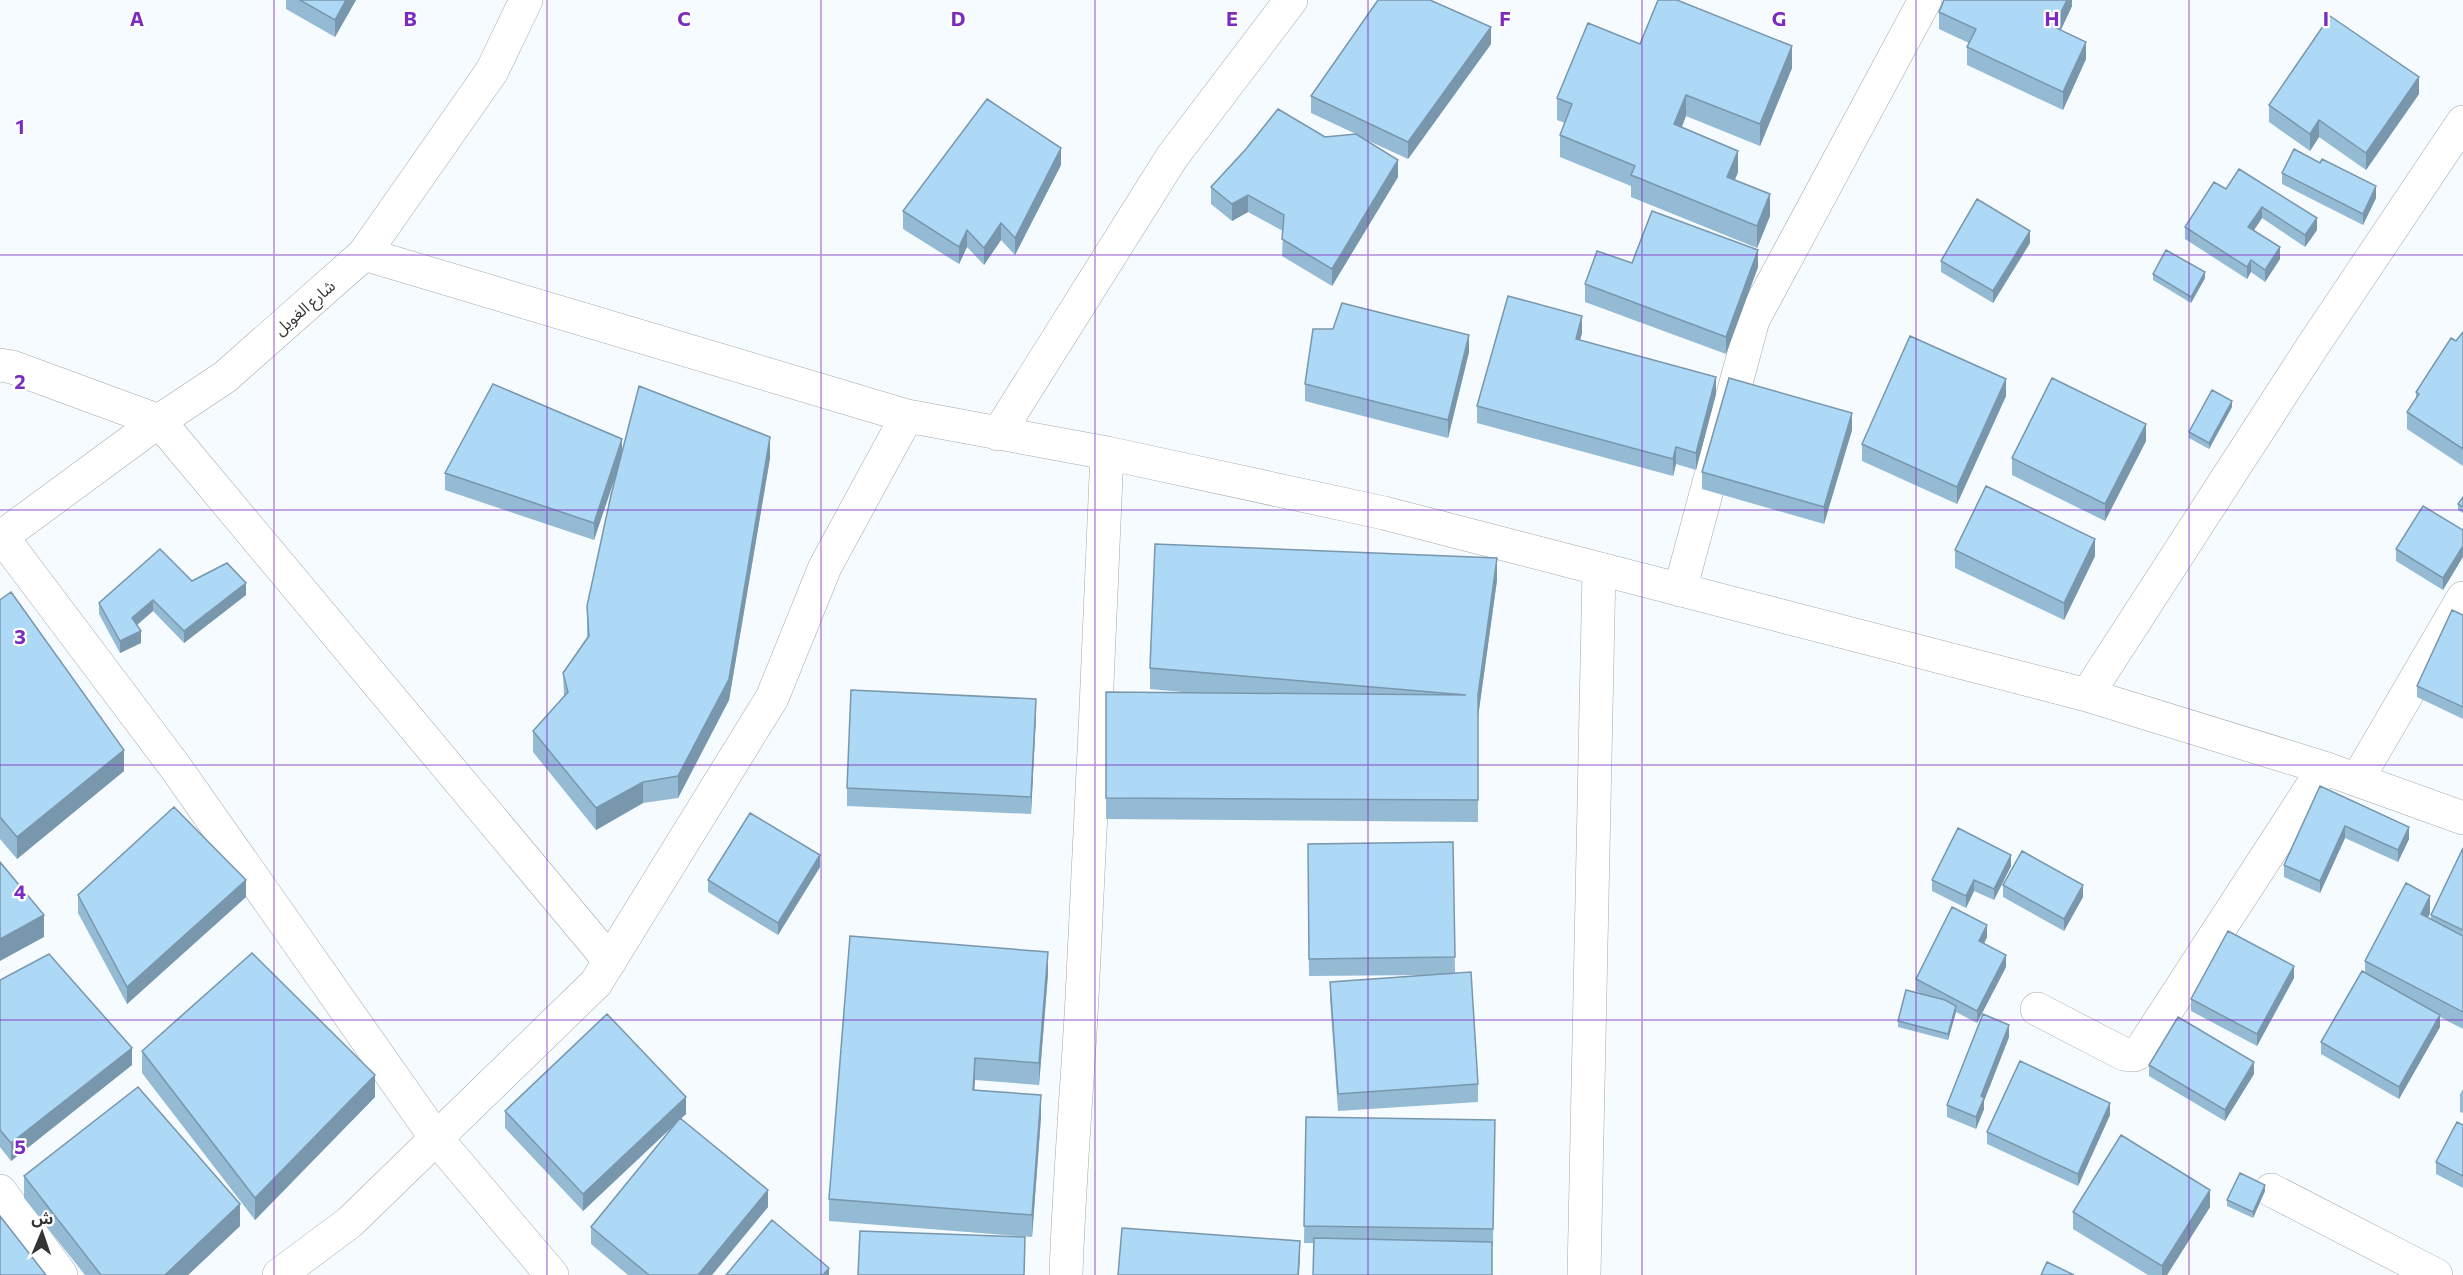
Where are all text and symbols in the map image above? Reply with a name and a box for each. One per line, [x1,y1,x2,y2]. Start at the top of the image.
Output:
text: A [130,6,144,30]
text: B [403,6,417,30]
text: C [677,6,691,30]
text: D [951,6,965,30]
text: E [1226,6,1238,30]
text: F [1499,6,1511,30]
text: G [1772,6,1786,30]
text: H [2045,6,2060,30]
text: I [2323,6,2329,30]
text: 1 [15,114,25,138]
street label: شارع الغويل [270,275,341,342]
text: 2 [14,369,26,393]
text: 3 [14,624,26,648]
text: 4 [14,879,26,903]
text: 5 [14,1134,26,1158]
north arrow [12,1203,72,1263]
text: ش [31,1208,54,1228]

